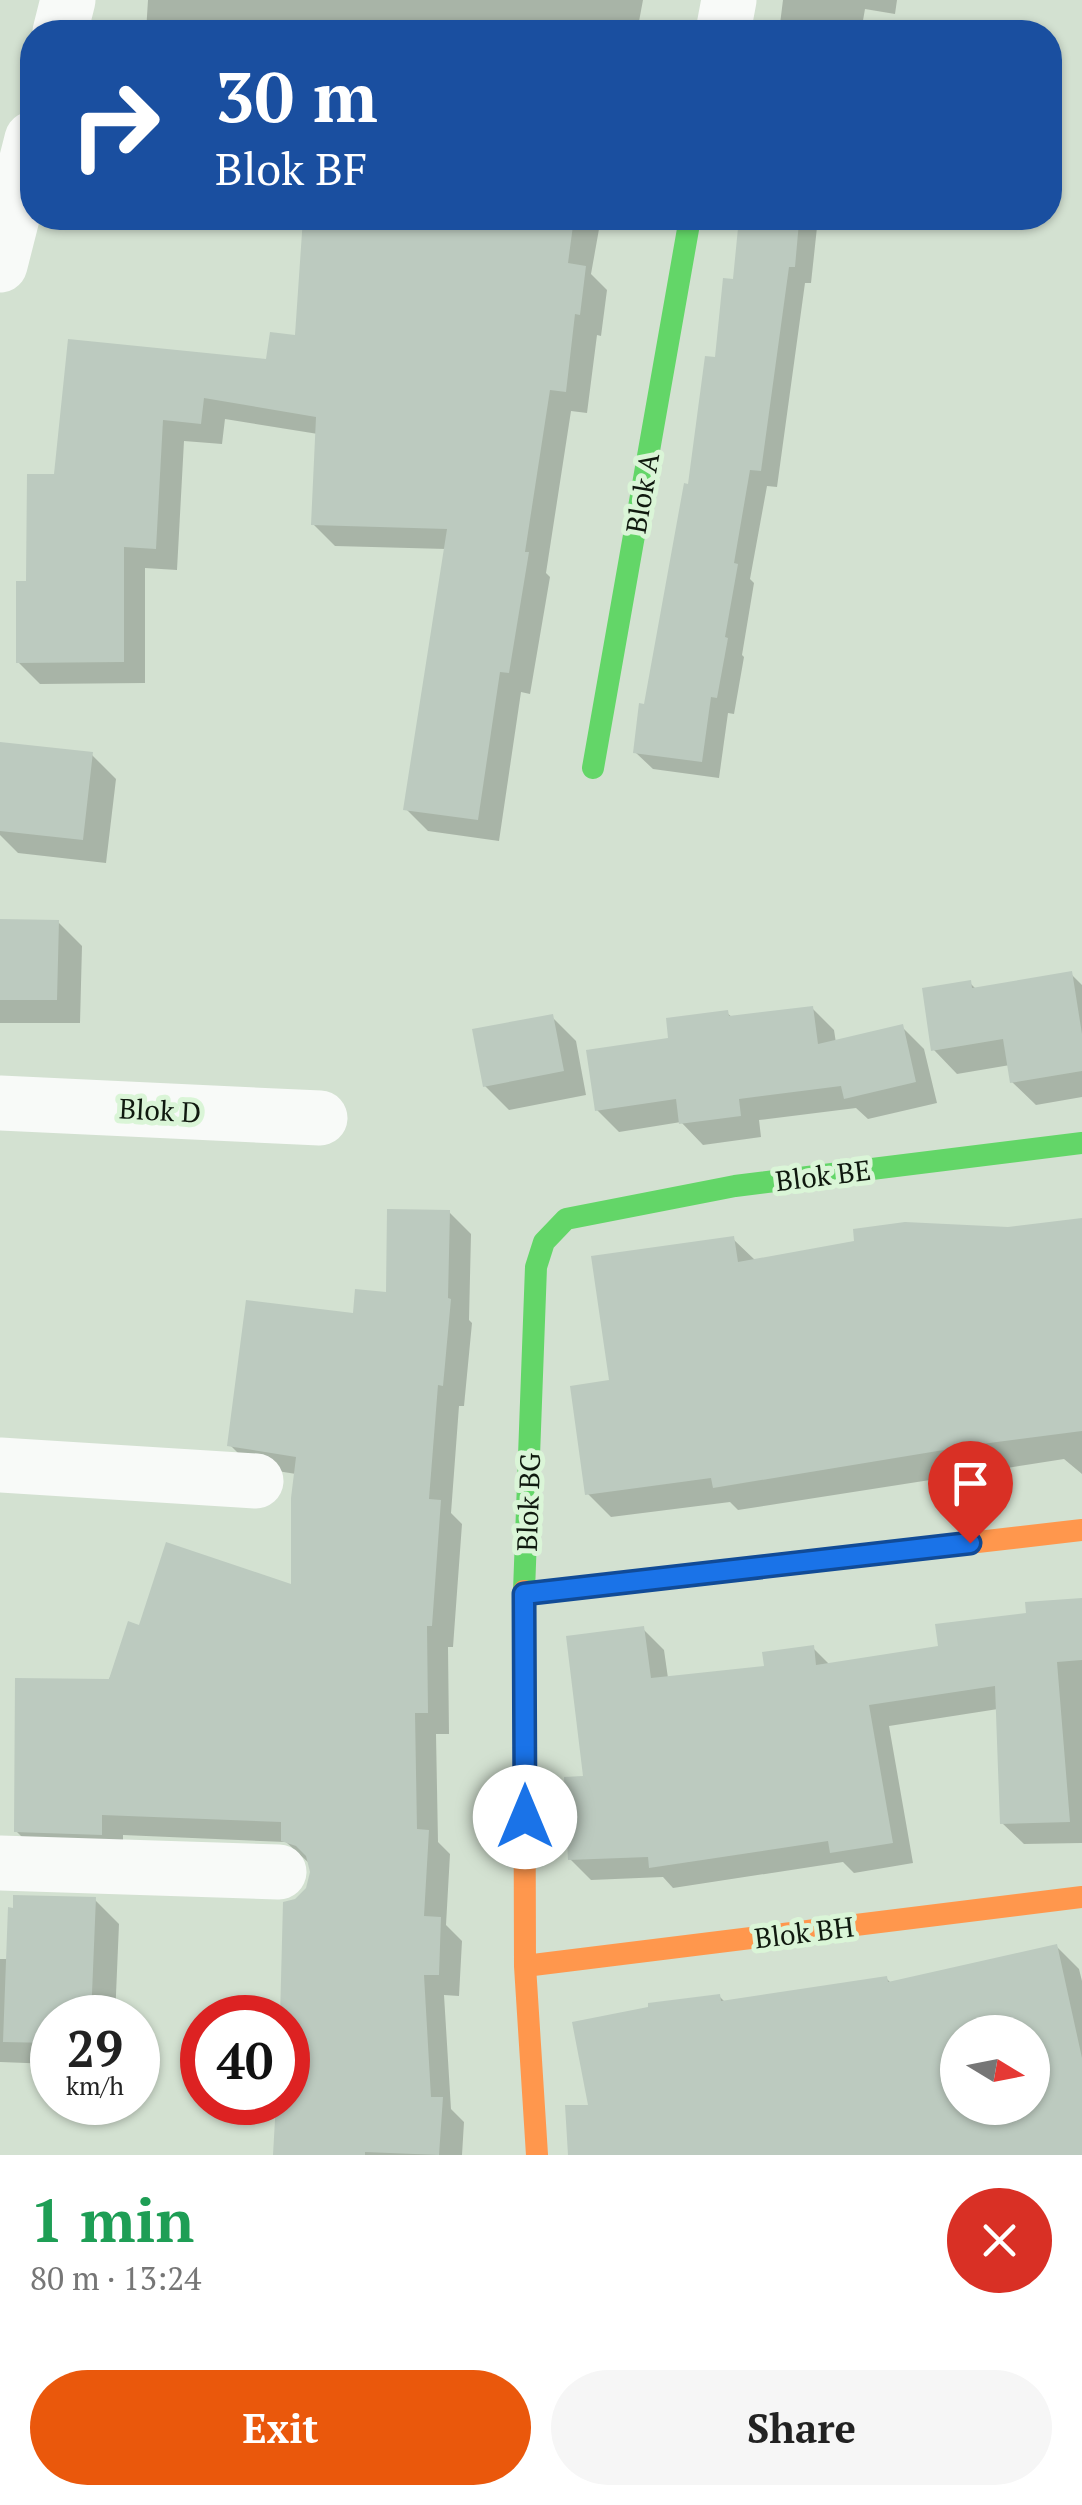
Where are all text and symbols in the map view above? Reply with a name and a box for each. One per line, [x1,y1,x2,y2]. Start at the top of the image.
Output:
text: 30 m [215,49,378,142]
icon: right [50,60,180,190]
text: Blok BF [215,138,367,198]
street label: Blok A [617,449,667,536]
street label: Blok D [118,1089,202,1131]
street label: Blok BE [773,1151,873,1199]
pin [928,1441,1013,1544]
street label: Blok BG [508,1452,548,1552]
icon: arrive [943,1456,998,1511]
position arrow [473,1765,577,1869]
street label: Blok BH [752,1908,856,1956]
speed limit sign: 40 [180,1995,310,2125]
text: 29 [67,2015,123,2081]
north arrow [940,2015,1050,2125]
map controls [940,2015,1050,2125]
text: km/h [66,2069,124,2102]
text: 1 min [30,2180,194,2259]
button: close [947,2188,1052,2293]
text: 80 m · 13:24 [30,2257,201,2299]
button: Exit [30,2370,531,2485]
button: Share [551,2370,1052,2485]

